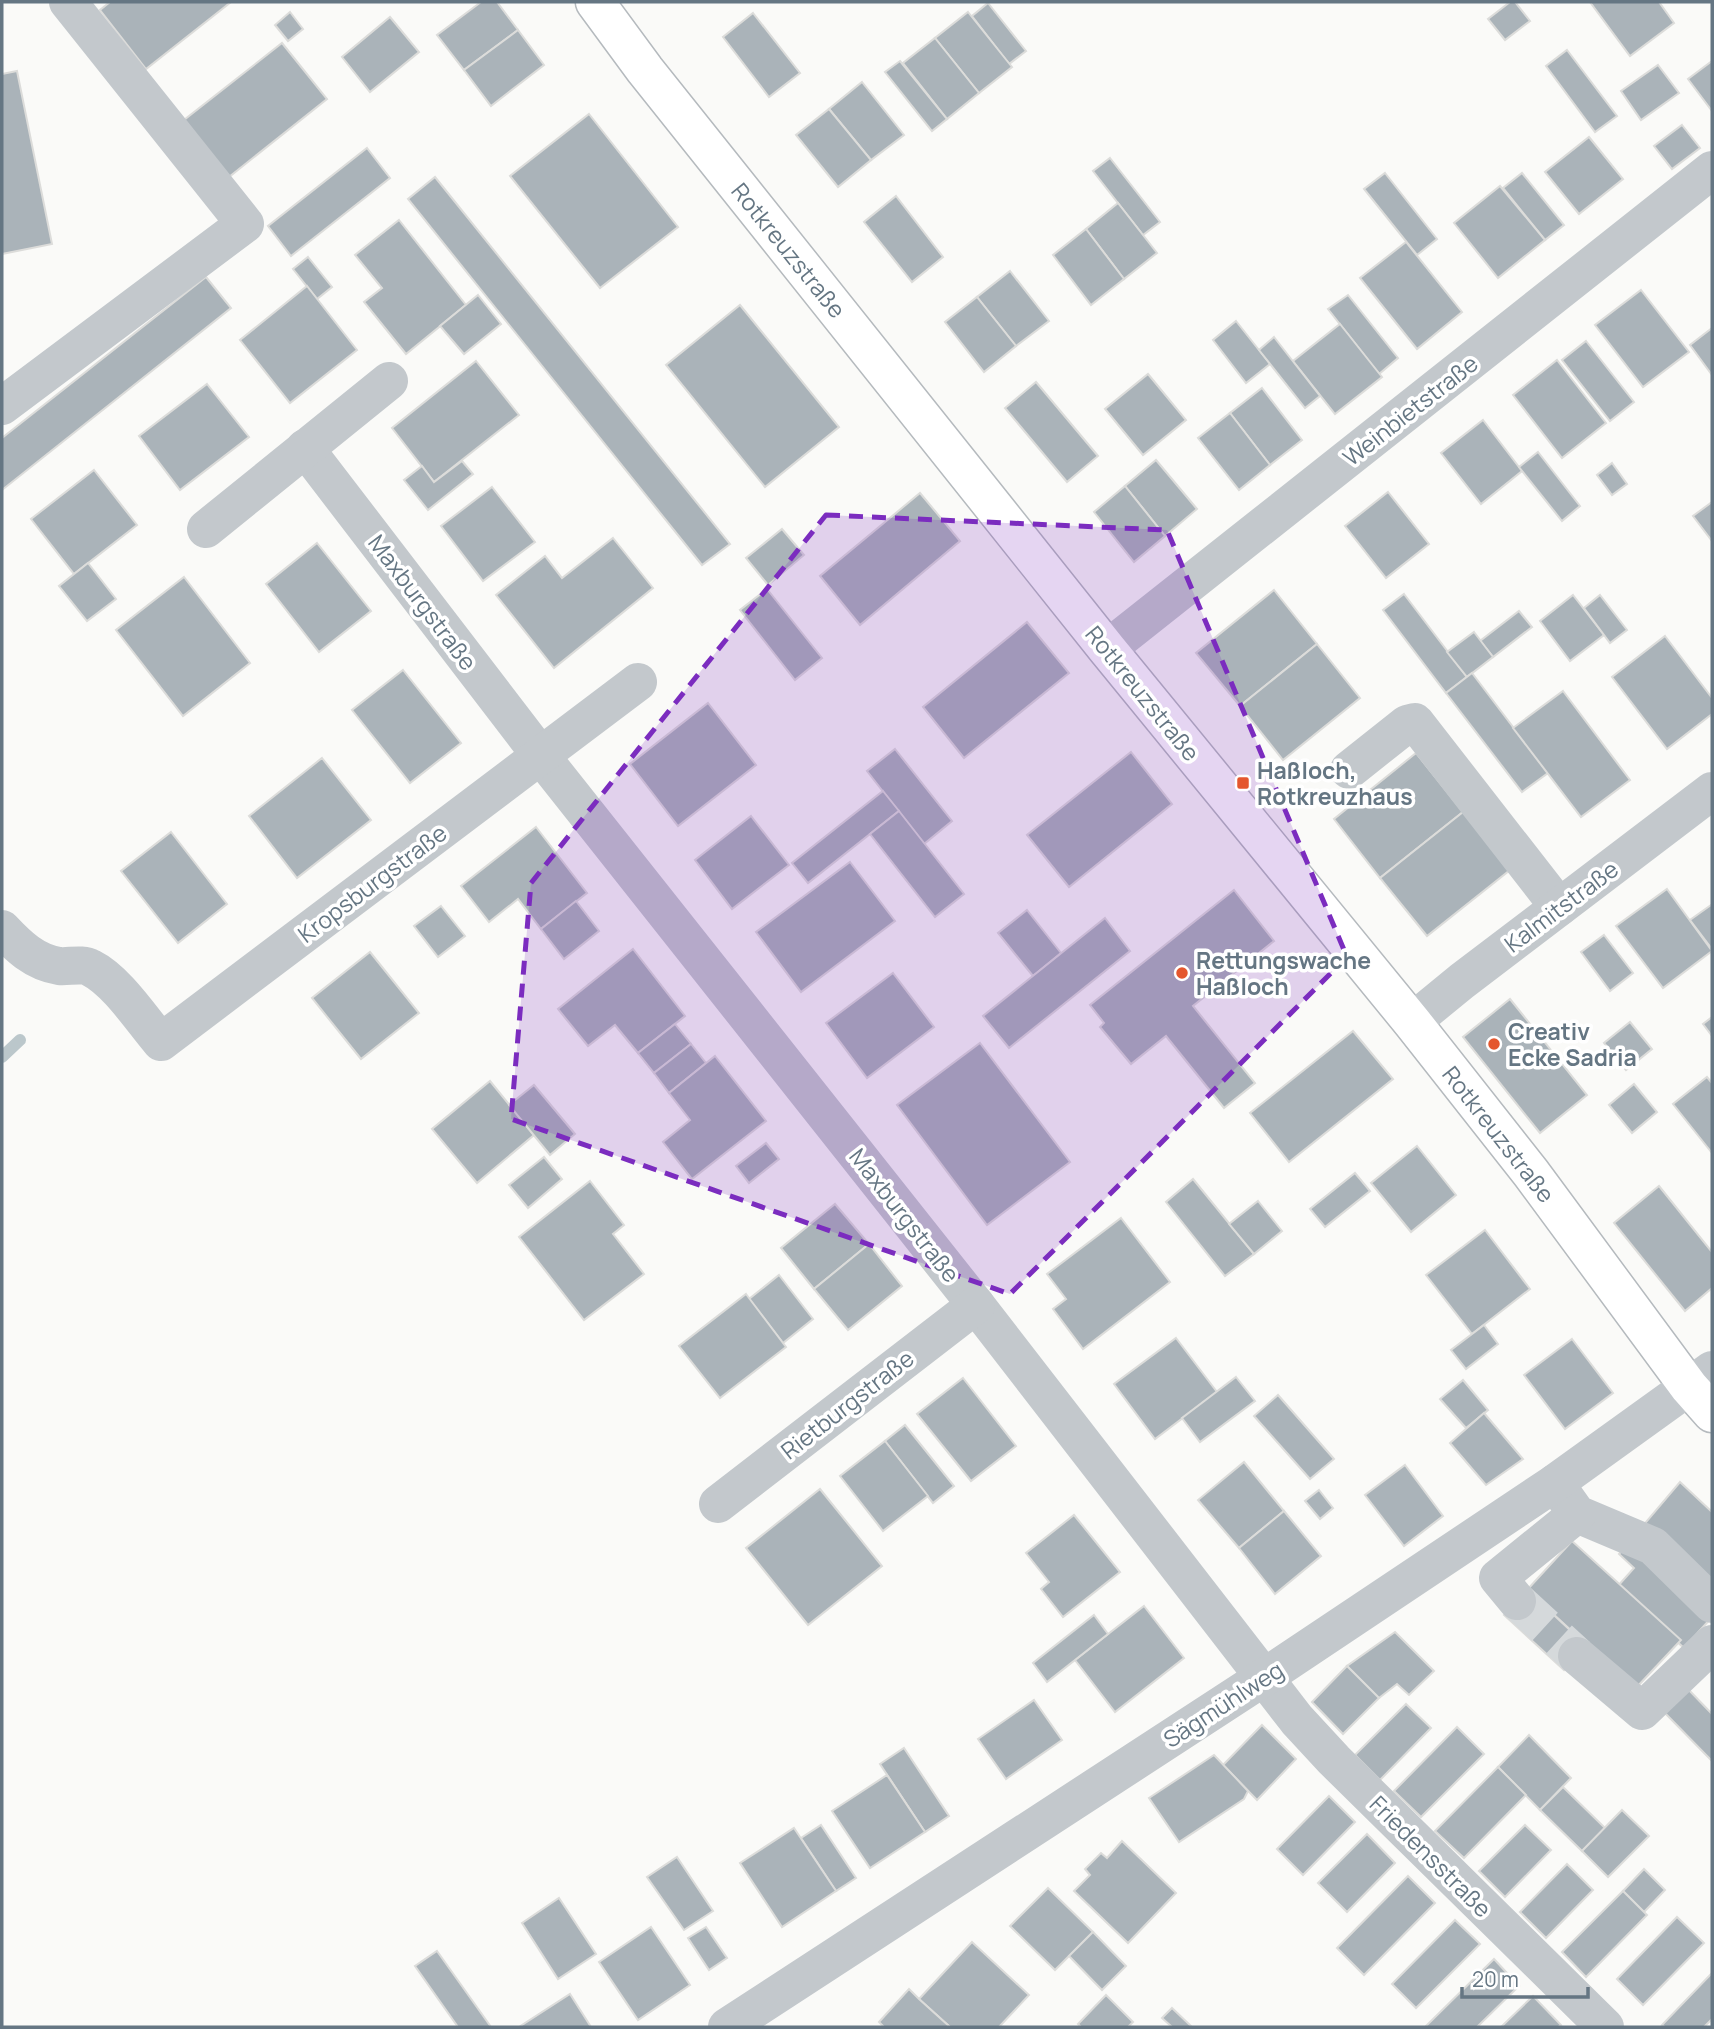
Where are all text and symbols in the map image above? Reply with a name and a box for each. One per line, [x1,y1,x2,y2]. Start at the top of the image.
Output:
street label: Rotkreuzstraße [725,176,853,324]
street label: Weinbietstraße [1336,347,1484,473]
street label: Maxburgstraße [361,528,485,676]
street label: Rotkreuzstraße [1079,619,1207,767]
place label: Haßloch, Rotkreuzhaus [1257,754,1413,812]
marker: Haßloch, Rotkreuzhaus [1235,775,1251,791]
street label: Kropsburgstraße [291,816,453,950]
street label: Kalmitstraße [1497,853,1625,959]
place label: Rettungswache Haßloch [1196,944,1371,1002]
marker: Rettungswache Haßloch [1174,965,1190,981]
place label: Creativ Ecke Sadria [1508,1015,1637,1073]
marker: Creativ Ecke Sadria [1486,1036,1502,1052]
street label: Rotkreuzstraße [1436,1059,1562,1209]
street label: Maxburgstraße [843,1141,967,1289]
street label: Rietburgstraße [774,1342,920,1466]
street label: Sägmühlweg [1157,1653,1289,1755]
street label: Friedensstraße [1363,1788,1499,1924]
scale bar [1462,1955,1588,1999]
text: 20 m [1472,1965,1519,1993]

